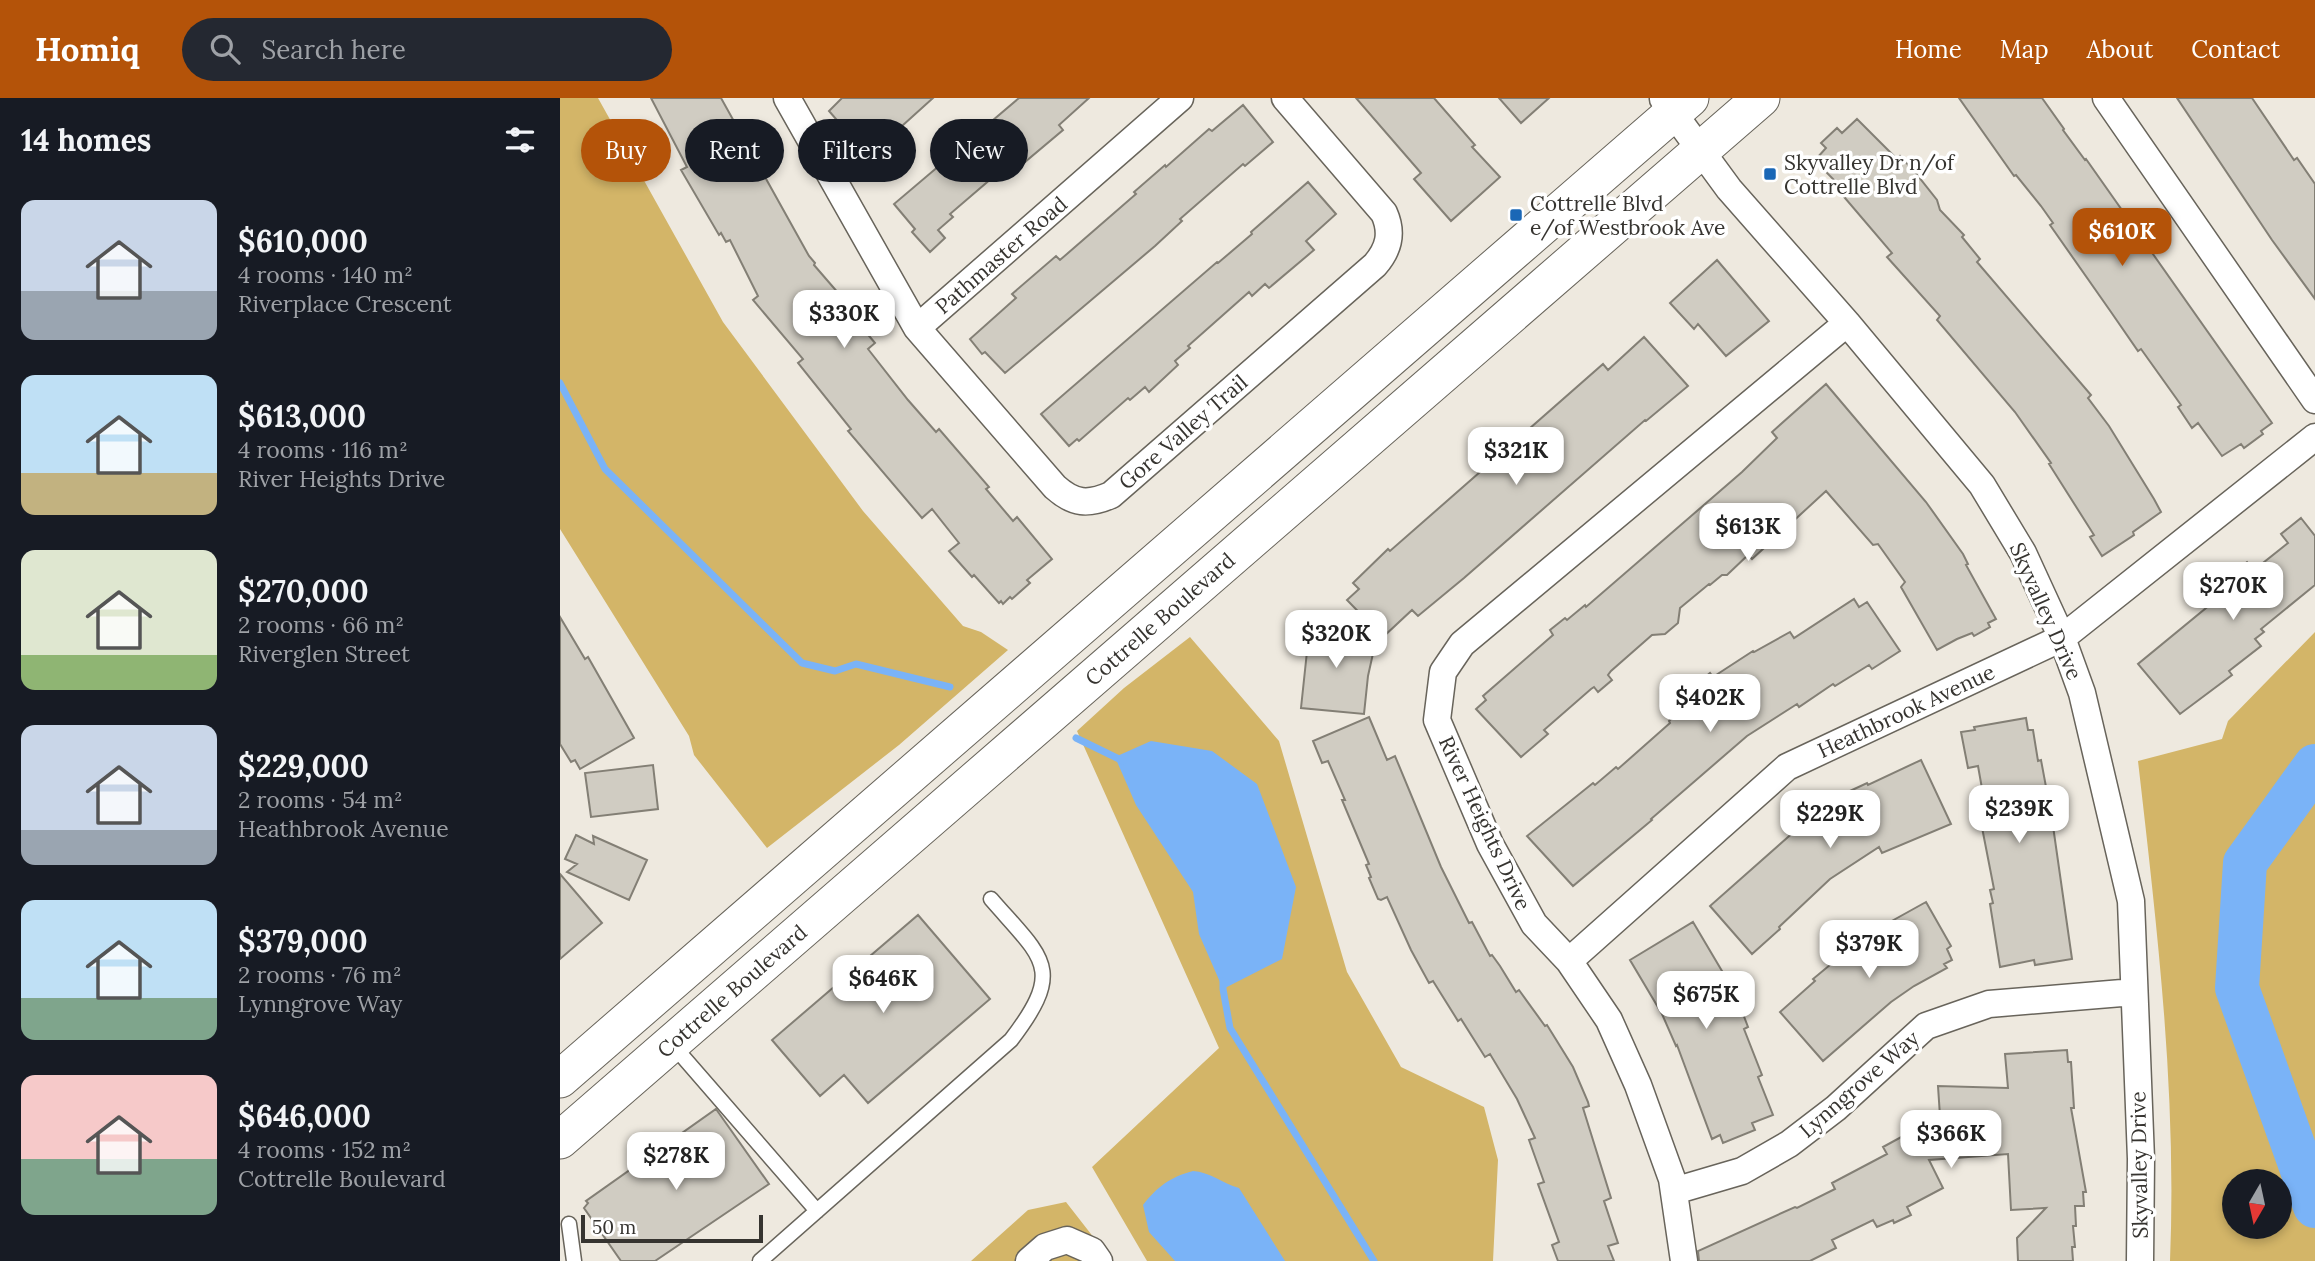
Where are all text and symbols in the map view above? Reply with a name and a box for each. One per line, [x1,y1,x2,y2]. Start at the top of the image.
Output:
search box [182,18,672,81]
text: Homiq [35,28,140,70]
icon: search [206,30,244,68]
text: Search here [262,33,406,66]
text: Home [1895,34,1962,65]
text: Map [2000,34,2049,65]
text: About [2087,34,2153,65]
text: Contact [2191,34,2280,65]
chip: Buy [581,119,671,182]
chip: Rent [685,119,784,182]
chip: Filters [798,119,916,182]
chip: New [930,119,1028,182]
text: 14 homes [21,121,151,159]
icon: filters [501,121,539,159]
place label: Skyvalley Dr n/of Cottrelle Blvd [1784,149,1956,200]
marker: Skyvalley Dr n/of Cottrelle Blvd [1762,166,1778,182]
street label: Pathmaster Road [929,190,1073,320]
place label: Cottrelle Blvd e/of Westbrook Ave [1530,190,1725,241]
marker: Cottrelle Blvd e/of Westbrook Ave [1508,207,1524,223]
pin: $610K [2073,208,2171,268]
text: $610K [2088,216,2156,245]
text: $610,000 [238,222,368,260]
icon: home [77,228,161,312]
text: 4 rooms · 140 m² [238,260,413,289]
text: Riverplace Crescent [238,289,452,318]
pin: $330K [795,290,893,350]
text: $330K [809,298,879,327]
street label: Gore Valley Trail [1113,369,1253,495]
text: $613,000 [238,397,366,435]
icon: home [77,403,161,487]
pin: $321K [1467,428,1565,487]
text: 4 rooms · 116 m² [238,435,408,464]
text: $321K [1484,435,1548,464]
text: River Heights Drive [238,464,445,493]
pin: $613K [1699,504,1797,563]
text: $613K [1715,511,1781,540]
street label: Skyvalley Drive [2004,538,2088,684]
street label: Cottrelle Boulevard [1080,547,1240,691]
pin: $270K [2184,562,2282,622]
text: $270K [2199,570,2267,599]
text: $270,000 [238,572,369,610]
icon: home [77,578,161,662]
text: 2 rooms · 66 m² [238,610,404,639]
pin: $320K [1287,610,1385,670]
text: $320K [1301,618,1371,647]
text: Riverglen Street [238,639,410,668]
street label: Heathbrook Avenue [1813,658,1999,764]
pin: $402K [1661,674,1759,734]
text: $402K [1675,682,1745,711]
street label: River Heights Drive [1433,732,1537,914]
text: $229,000 [238,747,369,785]
icon: home [77,753,161,837]
text: 2 rooms · 54 m² [238,785,403,814]
pin: $239K [1970,786,2068,845]
pin: $229K [1781,790,1879,850]
text: $239K [1985,793,2053,822]
text: $229K [1796,798,1864,827]
text: Heathbrook Avenue [238,814,449,843]
street label: Cottrelle Boulevard [652,919,812,1063]
pin: $379K [1820,920,1918,980]
text: $379,000 [238,922,368,960]
icon: home [77,928,161,1012]
text: $379K [1836,928,1902,957]
pin: $646K [834,956,932,1015]
text: 2 rooms · 76 m² [238,960,402,989]
text: $646K [849,963,917,992]
pin: $675K [1657,972,1755,1031]
text: $675K [1673,979,1739,1008]
text: Lynngrove Way [238,989,402,1018]
street label: Lynngrove Way [1793,1025,1925,1143]
street label: Skyvalley Drive [2124,1091,2154,1239]
text: $646,000 [238,1097,371,1135]
icon: home [77,1103,161,1187]
pin: $366K [1902,1110,2000,1170]
text: $366K [1916,1118,1986,1147]
pin: $278K [627,1132,725,1192]
text: 4 rooms · 152 m² [238,1135,411,1164]
text: $278K [643,1140,709,1169]
text: Cottrelle Boulevard [238,1164,446,1193]
north arrow [2222,1169,2292,1239]
map controls [2222,1169,2292,1239]
scale bar [581,1212,763,1244]
text: 50 m [592,1215,636,1239]

